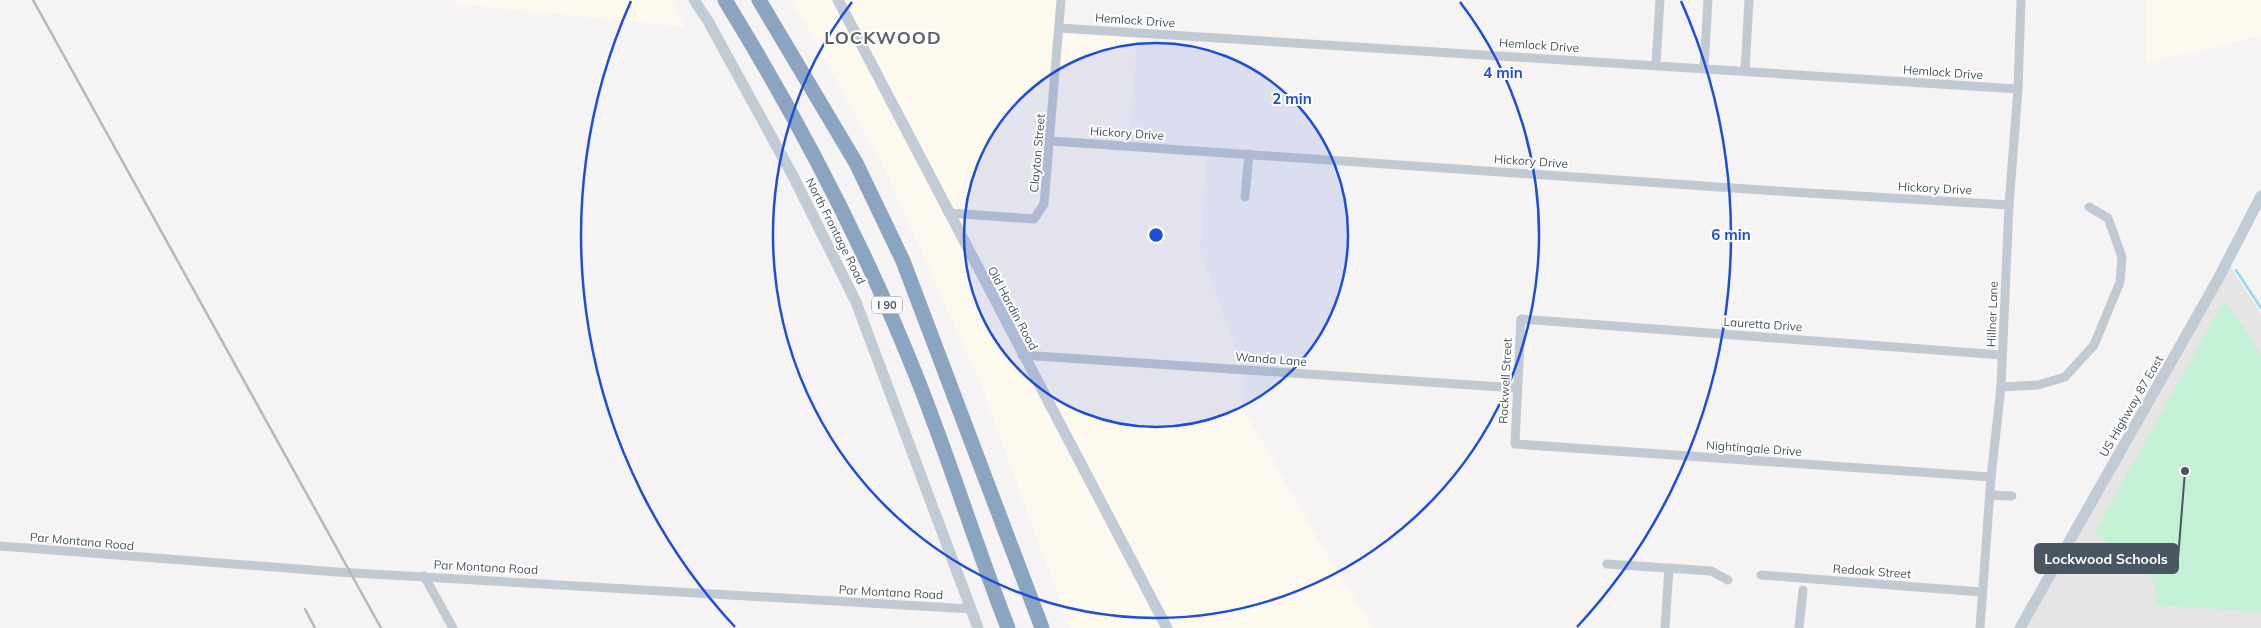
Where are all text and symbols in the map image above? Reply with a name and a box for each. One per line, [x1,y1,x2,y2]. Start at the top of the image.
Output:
street label: Hemlock Drive [1094,10,1176,30]
district label: LOCKWOOD [824,26,942,49]
street label: Hemlock Drive [1498,35,1580,55]
street label: Hemlock Drive [1902,62,1984,82]
text: 4 min [1483,63,1523,82]
text: 2 min [1272,89,1312,108]
street label: Clayton Street [1026,113,1048,193]
street label: Hickory Drive [1090,123,1164,143]
street label: Hickory Drive [1494,151,1568,171]
street label: North Frontage Road [803,175,869,287]
street label: Hickory Drive [1898,179,1972,197]
text: 6 min [1711,225,1751,244]
centre of rings [1147,226,1165,244]
street label: Old Hardin Road [985,264,1041,352]
street label: Hillner Lane [1983,281,2001,347]
road number: I 90 [872,296,902,314]
street label: Lauretta Drive [1723,314,1803,334]
street label: Rockwell Street [1495,338,1515,424]
street label: Wanda Lane [1235,349,1307,369]
street label: US Highway 87 East [2096,353,2166,459]
street label: Nightingale Drive [1706,437,1802,459]
street label: Par Montana Road [29,529,135,553]
callout: Lockwood Schools [2035,544,2178,573]
text: Lockwood Schools [2044,550,2168,568]
street label: Par Montana Road [433,557,539,577]
street label: Redoak Street [1832,561,1912,581]
street label: Par Montana Road [838,582,944,602]

